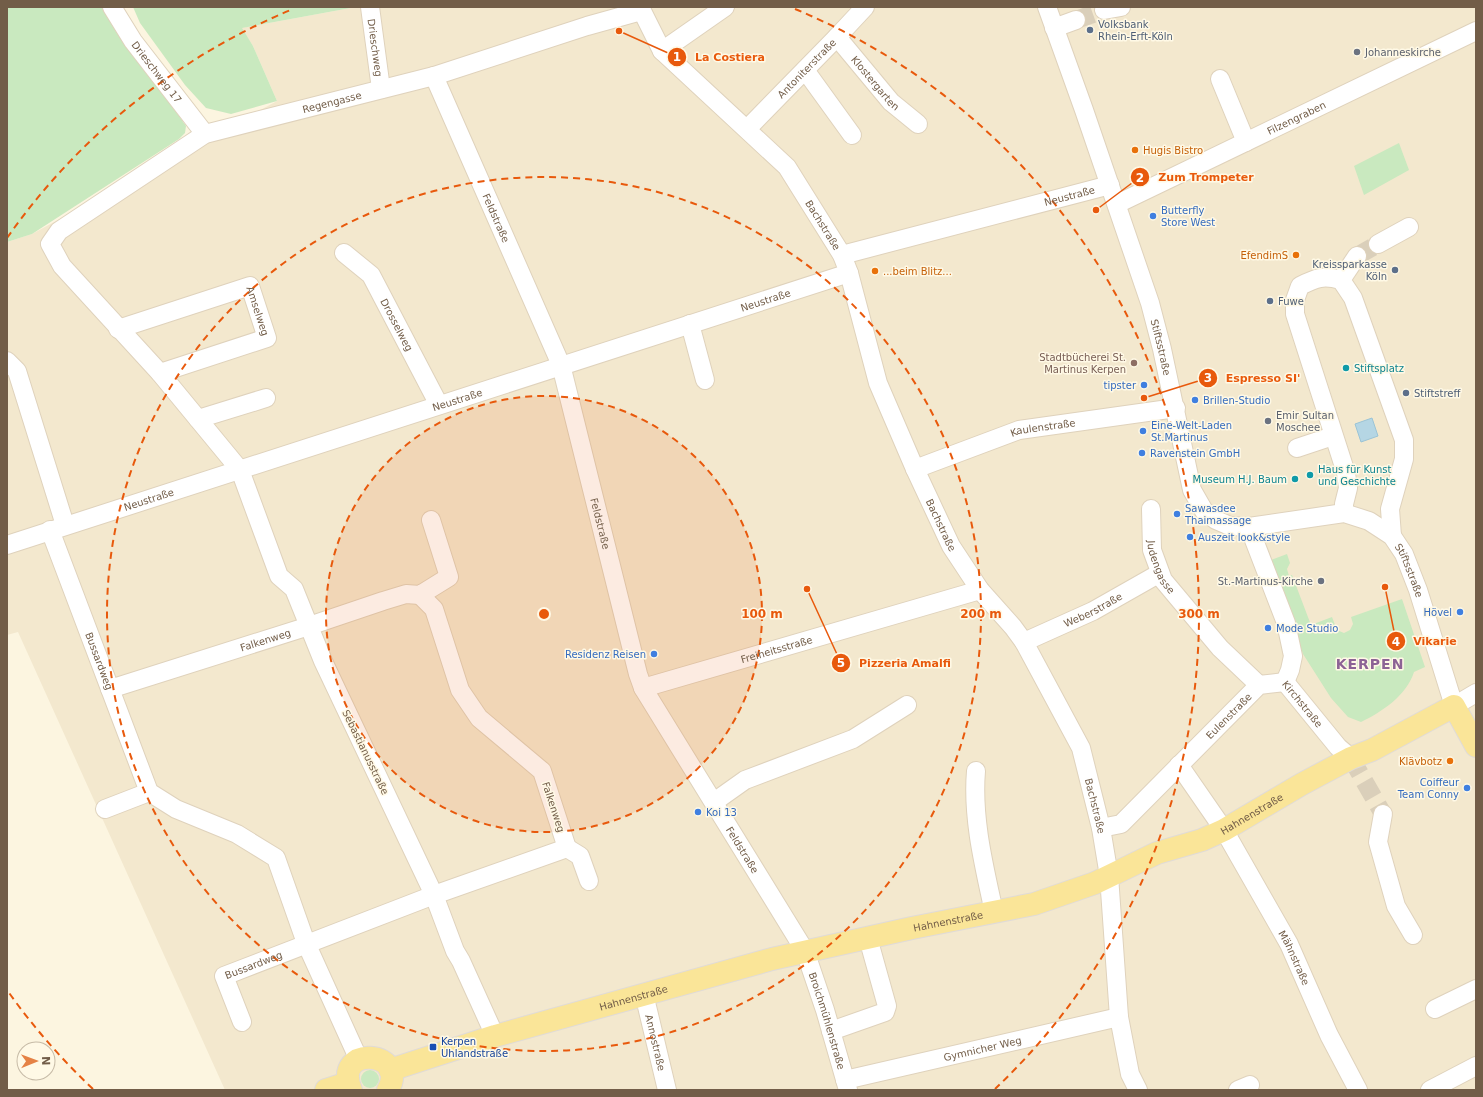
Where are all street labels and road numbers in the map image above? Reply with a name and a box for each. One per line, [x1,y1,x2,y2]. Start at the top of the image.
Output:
street label: Drieschweg [366,18,384,77]
street label: Antoniterstraße [775,37,838,100]
street label: Drieschweg 17 [129,39,184,105]
street label: Klostergarten [849,54,901,113]
street label: Regengasse [301,90,363,115]
street label: Filzengraben [1265,99,1328,137]
street label: Neustraße [1043,184,1096,208]
street label: Feldstraße [480,192,511,244]
street label: Bachstraße [803,198,842,252]
street label: Amselweg [244,285,271,337]
street label: Neustraße [739,287,792,314]
street label: Drosselweg [378,297,415,353]
street label: Stiftsstraße [1148,318,1172,376]
street label: Neustraße [431,387,484,413]
street label: Kaulenstraße [1009,417,1076,439]
street label: Neustraße [123,486,175,513]
street label: Feldstraße [588,497,612,550]
street label: Bachstraße [924,497,958,554]
street label: Judengasse [1146,539,1177,596]
street label: Stiftsstraße [1393,542,1425,599]
street label: Weberstraße [1062,591,1124,629]
street label: Falkenweg [239,627,292,653]
street label: Bussardweg [83,631,115,692]
street label: Freiheitsstraße [739,634,814,665]
street label: Kirchstraße [1280,678,1325,730]
street label: Eulenstraße [1204,691,1254,741]
street label: Sebastianusstraße [340,708,391,796]
street label: Bachstraße [1083,777,1107,834]
street label: Falkenweg [540,781,567,834]
street label: Hahnenstraße [1219,791,1285,837]
street label: Feldstraße [724,825,761,875]
street label: Hahnenstraße [912,909,984,934]
street label: Mähnstraße [1276,929,1311,987]
street label: Bussardweg [223,949,284,981]
street label: Broichmühlenstraße [807,971,847,1071]
street label: Hahnenstraße [598,983,669,1013]
street label: Annostraße [643,1013,667,1072]
street label: Gymnicher Weg [942,1035,1023,1063]

